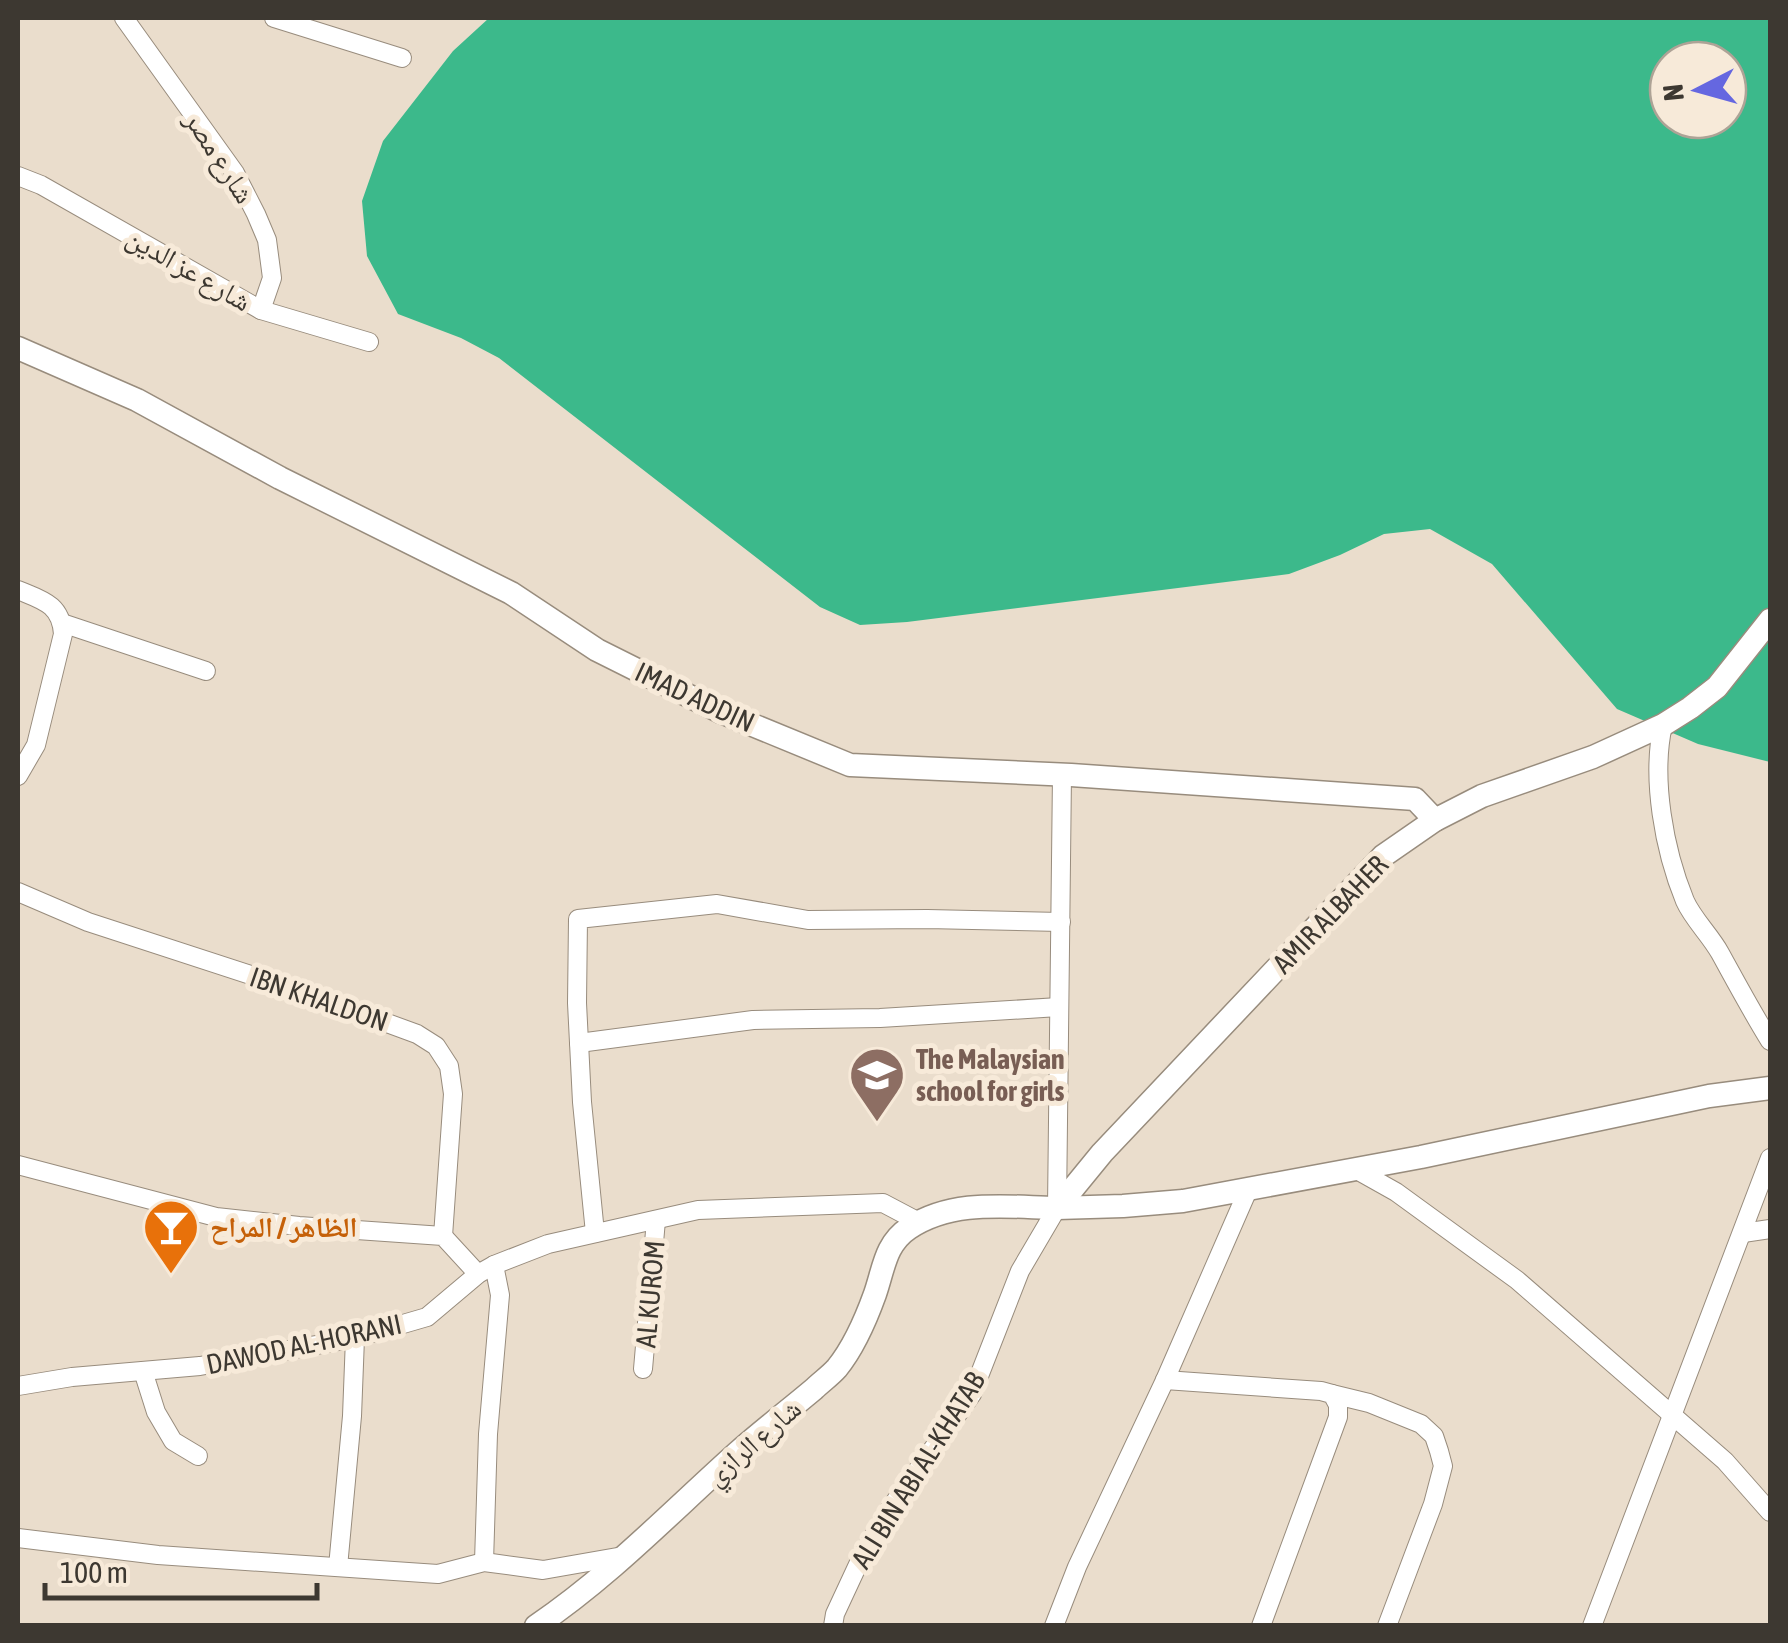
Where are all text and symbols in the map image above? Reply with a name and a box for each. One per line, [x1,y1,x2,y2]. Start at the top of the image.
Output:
north arrow [1648,40,1748,140]
text: N [1656,83,1690,103]
street label: شارع مصر [176,104,261,210]
street label: شارع عز الدين [120,221,257,319]
street label: IMAD ADDIN [630,655,760,739]
street label: AMIR ALBAHER [1266,849,1394,979]
street label: IBN KHALDON [246,960,392,1038]
place label: The Malaysian school for girls [916,1043,1065,1107]
school or university icon: The Malaysian school for girls [847,1045,907,1124]
bar icon: الظاهر / المراح [141,1197,201,1276]
place label: الظاهر / المراح [210,1211,357,1245]
street label: AL KUROM [629,1239,671,1349]
street label: DAWOD AL-HORANI [203,1308,405,1380]
street label: ALI BIN ABI AL-KHATAB [845,1366,991,1574]
street label: شارع الرازي [699,1392,812,1497]
scale bar [45,1538,318,1600]
text: 100 m [60,1555,128,1589]

